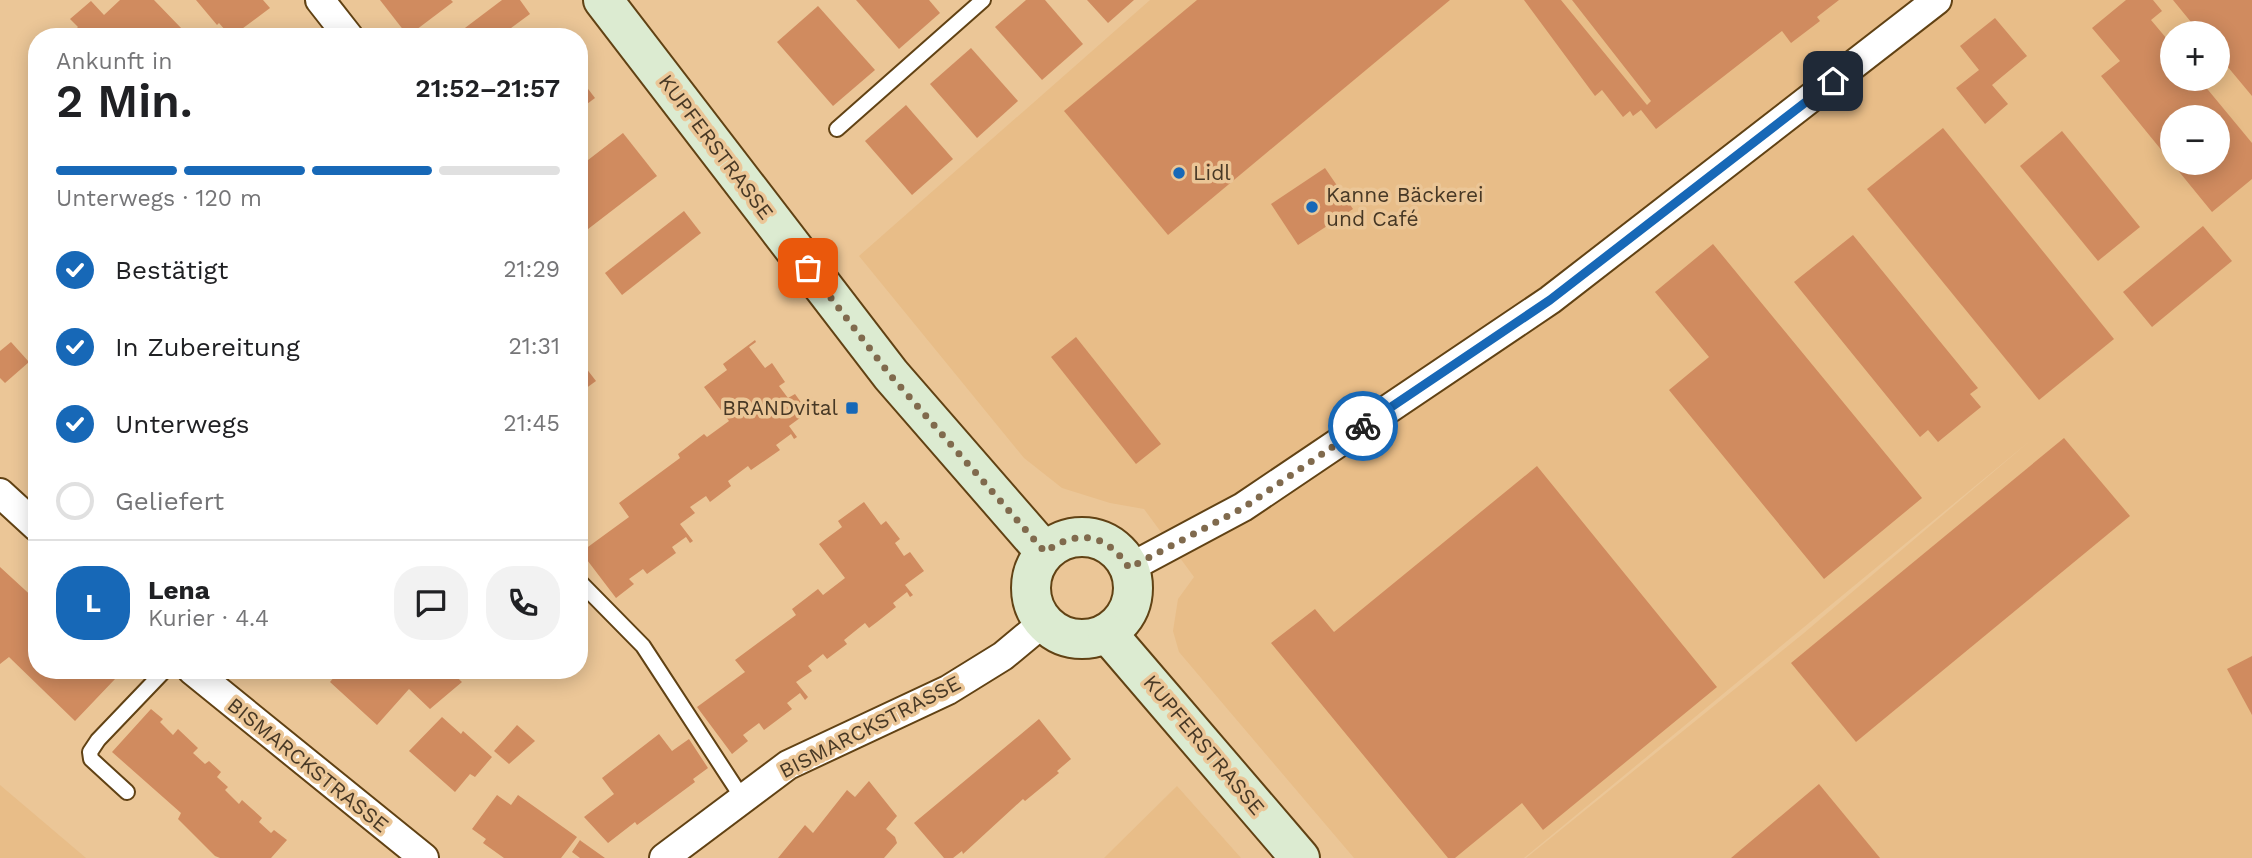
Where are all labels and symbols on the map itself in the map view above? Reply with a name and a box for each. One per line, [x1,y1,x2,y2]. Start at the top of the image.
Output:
pin [1803,51,1863,111]
street label: KUPFERSTRASSE [654,69,779,224]
place label: Lidl [1193,160,1231,185]
marker: Lidl [1171,165,1187,181]
place label: Kanne Bäckerei und Café [1326,182,1484,231]
marker: Kanne Bäckerei und Café [1304,199,1320,215]
pin [778,238,838,298]
courier [1328,391,1398,461]
place label: BRANDvital [722,395,839,420]
marker: BRANDvital [844,400,860,416]
street label: BISMARCKSTRASSE [775,670,965,783]
street label: KUPFERSTRASSE [1139,670,1270,820]
street label: BISMARCKSTRASSE [223,692,394,837]

